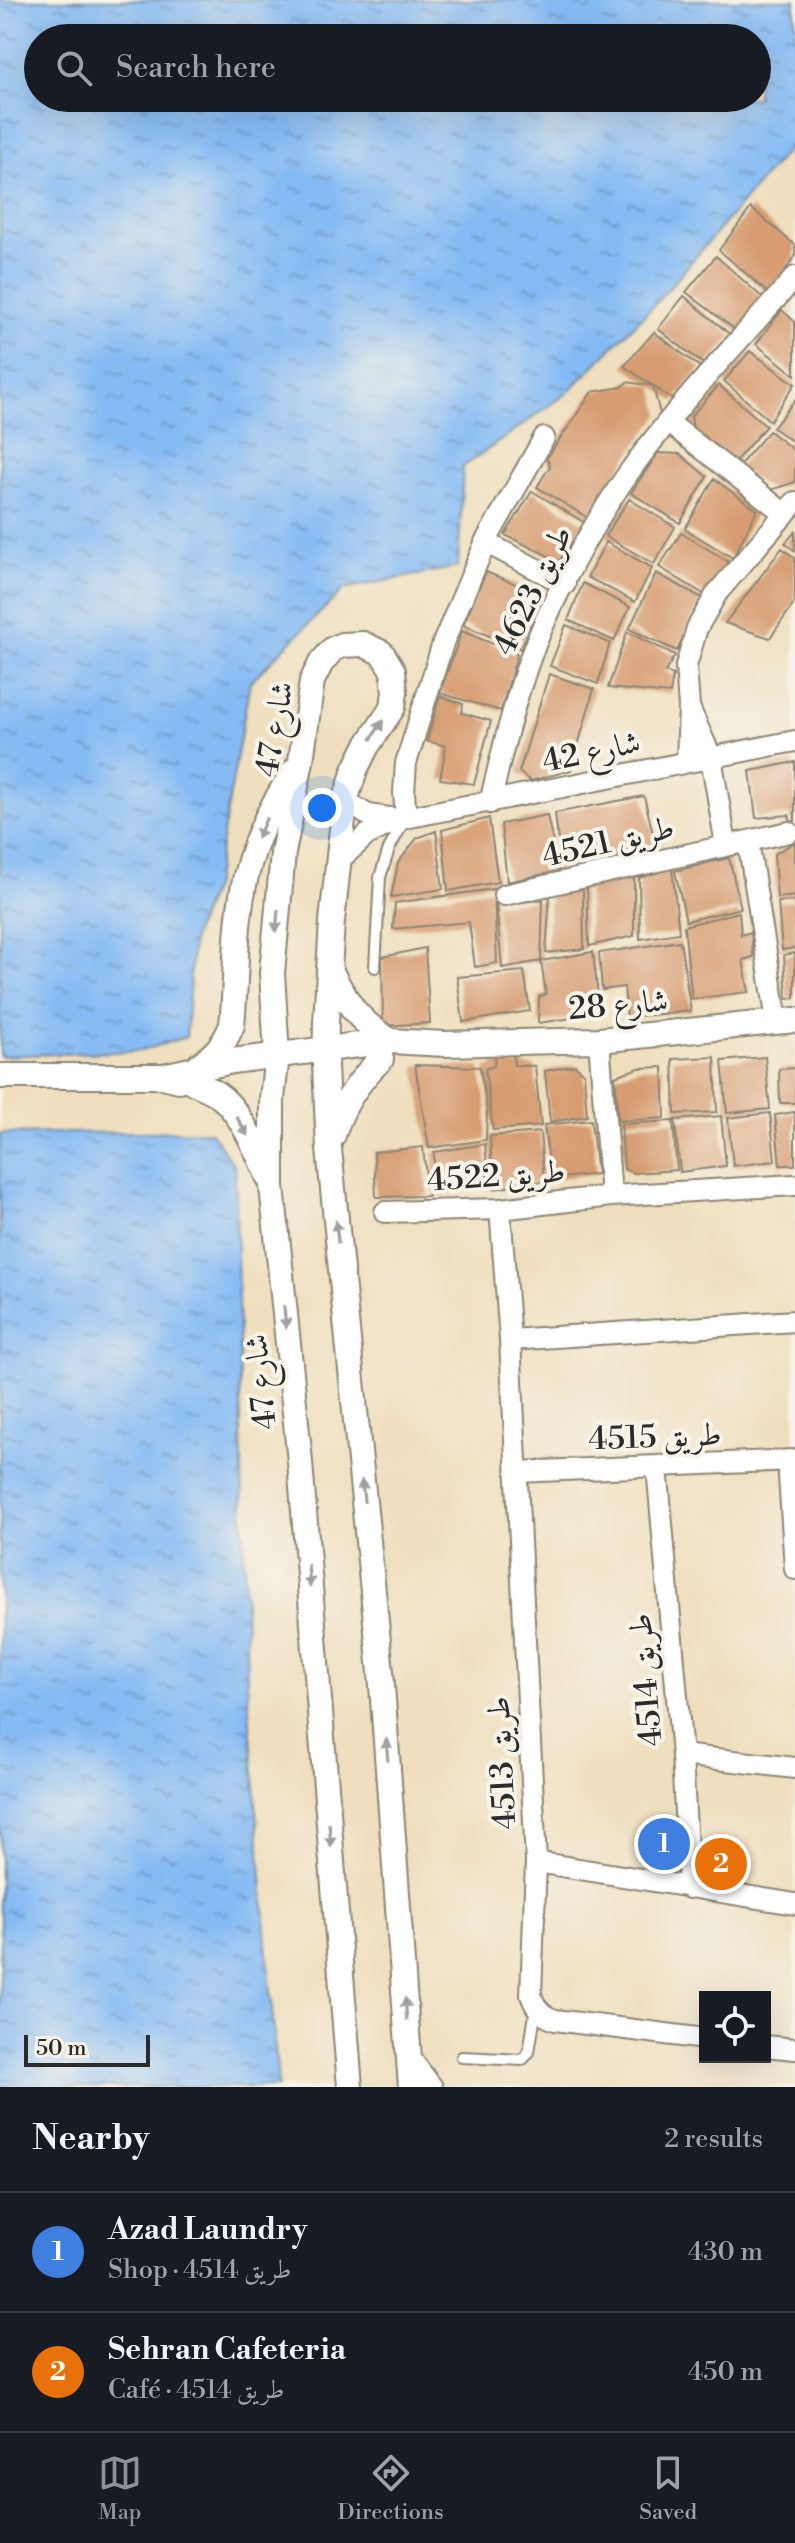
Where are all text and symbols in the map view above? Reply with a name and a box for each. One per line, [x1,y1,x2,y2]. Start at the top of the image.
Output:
search box [24,24,771,112]
icon: search [52,46,96,90]
text: Search here [116,49,276,87]
street label: طريق 4623 [484,519,581,662]
street label: شارع 47 [247,678,309,781]
one-way arrow [369,719,383,741]
street label: شارع 42 [538,722,645,788]
your location [302,788,342,828]
street label: طريق 4521 [538,807,678,877]
one-way arrow [256,816,269,840]
one-way arrow [270,909,283,934]
street label: شارع 28 [567,981,670,1035]
one-way arrow [235,1115,249,1137]
street label: طريق 4522 [426,1151,566,1201]
one-way arrow [330,1219,343,1244]
one-way arrow [279,1305,292,1330]
street label: شارع 47 [236,1331,292,1432]
street label: طريق 4515 [588,1415,722,1459]
one-way arrow [356,1478,369,1503]
one-way arrow [303,1563,316,1588]
street label: طريق 4514 [620,1612,672,1748]
street label: طريق 4513 [479,1695,525,1831]
one-way arrow [380,1737,393,1762]
pin: 1 [638,1814,690,1874]
one-way arrow [323,1823,336,1848]
pin: 2 [695,1834,747,1894]
map controls [699,1991,771,2063]
button: locate [699,1991,771,2063]
one-way arrow [399,1996,412,2021]
scale bar [24,2031,150,2067]
text: 50 m [36,2035,87,2062]
text: Nearby [32,2118,150,2160]
text: 2 results [664,2123,763,2155]
text: Azad Laundry [108,2211,307,2249]
text: 1 [52,2236,64,2268]
text: 430 m [688,2236,763,2268]
text: Shop · طريق 4514 [108,2254,291,2286]
text: Sehran Cafeteria [108,2331,346,2369]
text: 2 [50,2356,66,2388]
text: 450 m [688,2356,763,2388]
text: Café · طريق 4514 [108,2374,284,2406]
tab: Map [98,2451,142,2526]
tab: Directions [338,2451,444,2526]
tab: Saved [639,2451,697,2526]

